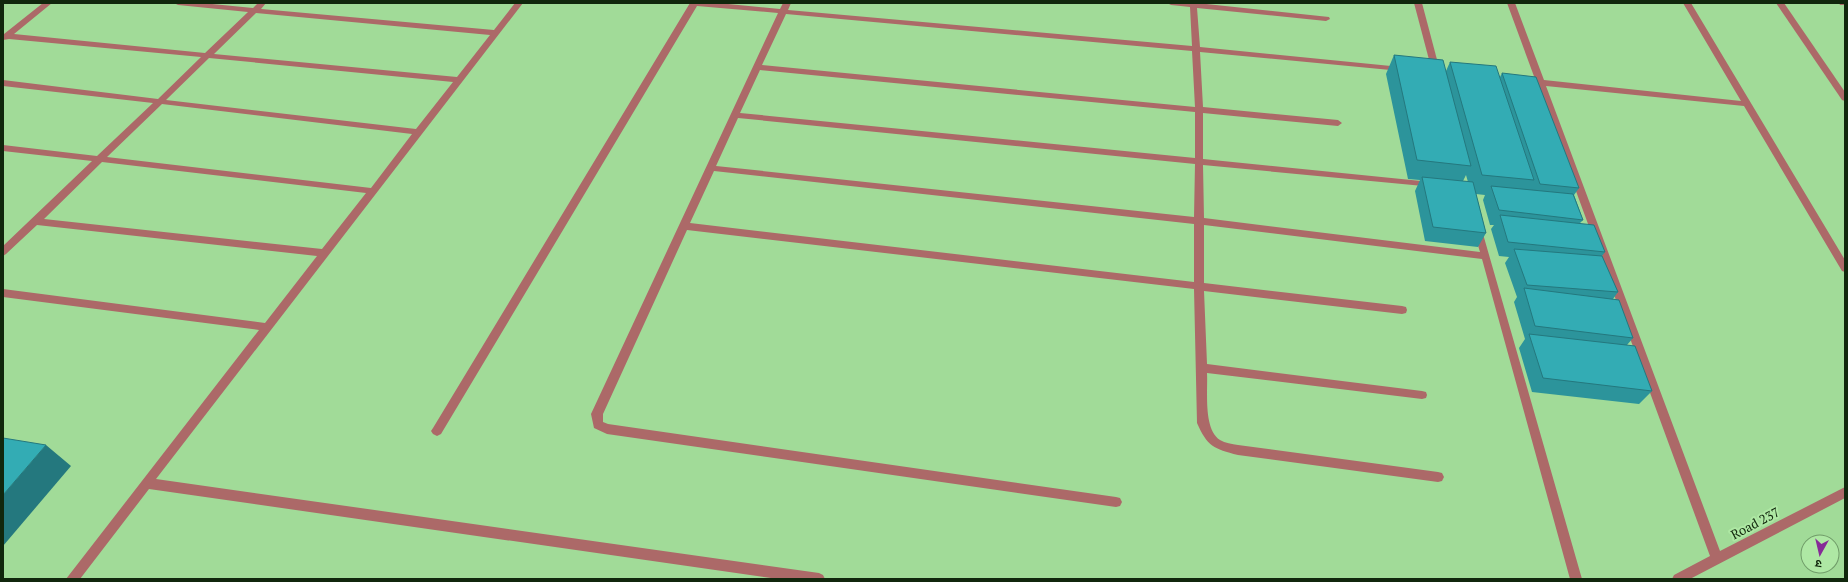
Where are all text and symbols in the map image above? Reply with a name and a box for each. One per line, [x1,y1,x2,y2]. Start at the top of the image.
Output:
street label: Road 237 [1727,503,1783,543]
north arrow [1800,534,1840,574]
text: उ [1814,556,1823,571]

